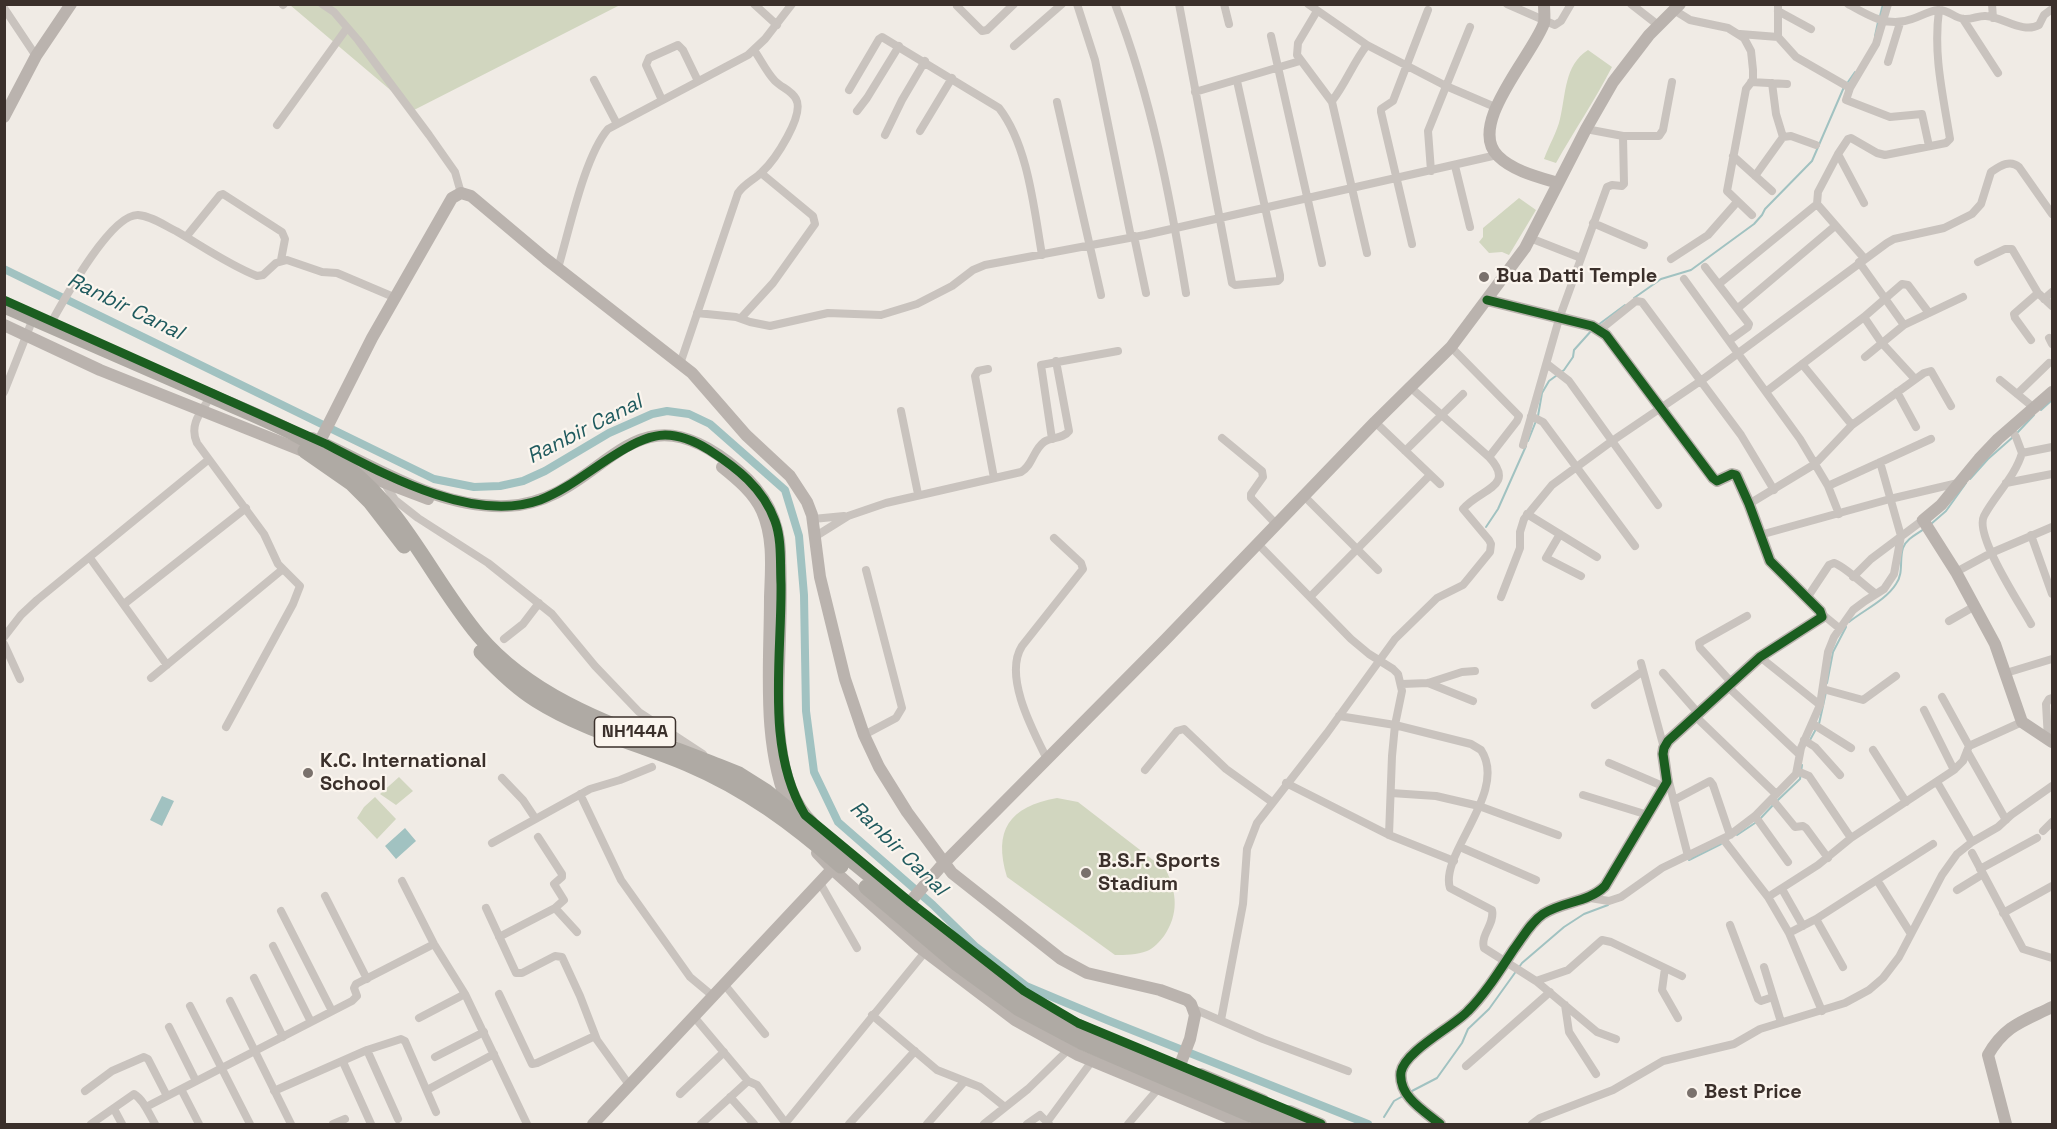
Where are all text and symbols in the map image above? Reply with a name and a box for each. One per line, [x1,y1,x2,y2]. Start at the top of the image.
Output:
place label: Bua Datti Temple [1496,265,1657,289]
water label: Ranbir Canal [63,268,187,346]
marker: Bua Datti Temple [1477,270,1491,284]
water label: Ranbir Canal [523,390,647,470]
road number: NH144A [594,717,676,747]
place label: K.C. International School [320,750,487,797]
marker: K.C. International School [301,766,315,780]
water label: Ranbir Canal [844,796,952,902]
place label: B.S.F. Sports Stadium [1098,850,1220,897]
marker: B.S.F. Sports Stadium [1079,866,1093,880]
place label: Best Price [1704,1081,1802,1105]
marker: Best Price [1685,1086,1699,1100]

